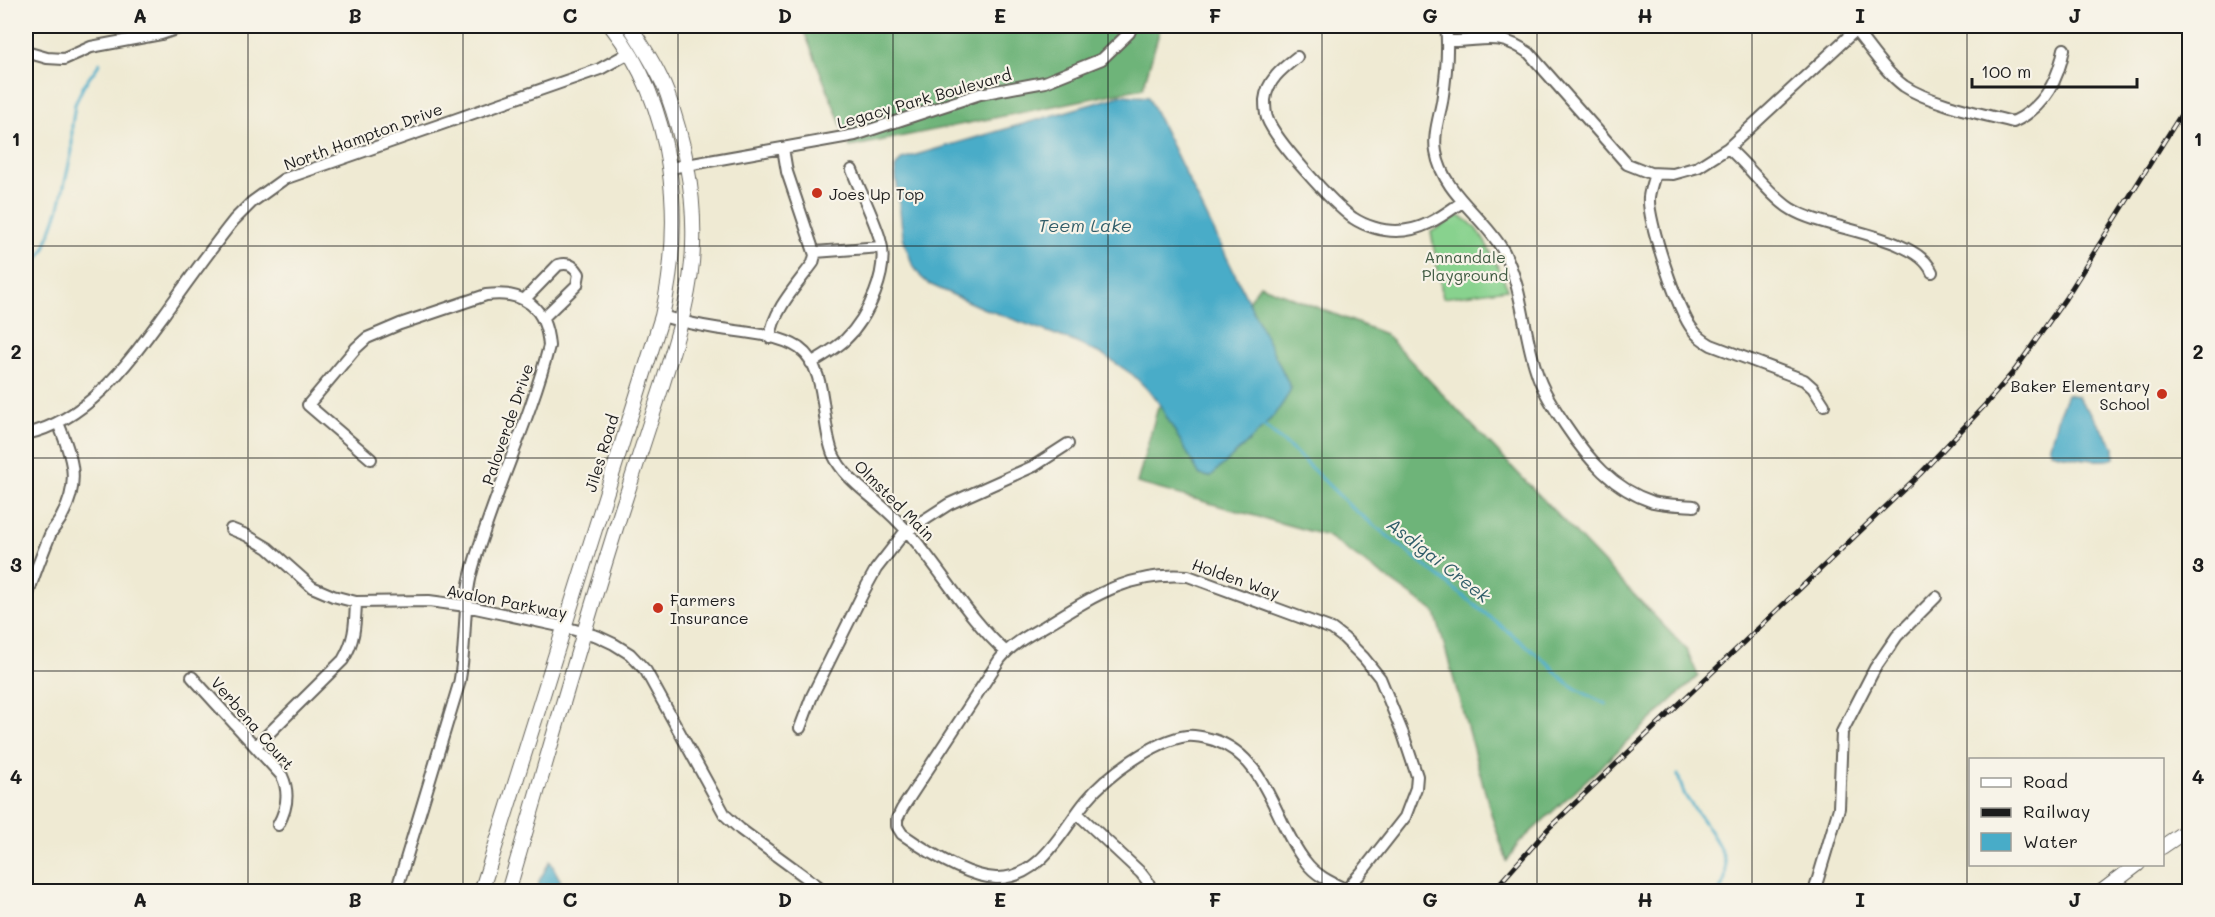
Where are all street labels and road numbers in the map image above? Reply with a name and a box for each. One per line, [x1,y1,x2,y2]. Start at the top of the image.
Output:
street label: Legacy Park Boulevard [834,63,1014,133]
street label: North Hampton Drive [281,98,445,174]
street label: Paloverde Drive [476,360,538,488]
street label: Jiles Road [579,412,623,494]
street label: Olmsted Main [850,455,940,545]
street label: Holden Way [1189,553,1283,603]
street label: Avalon Parkway [445,579,569,623]
street label: Verbena Court [207,672,299,774]

